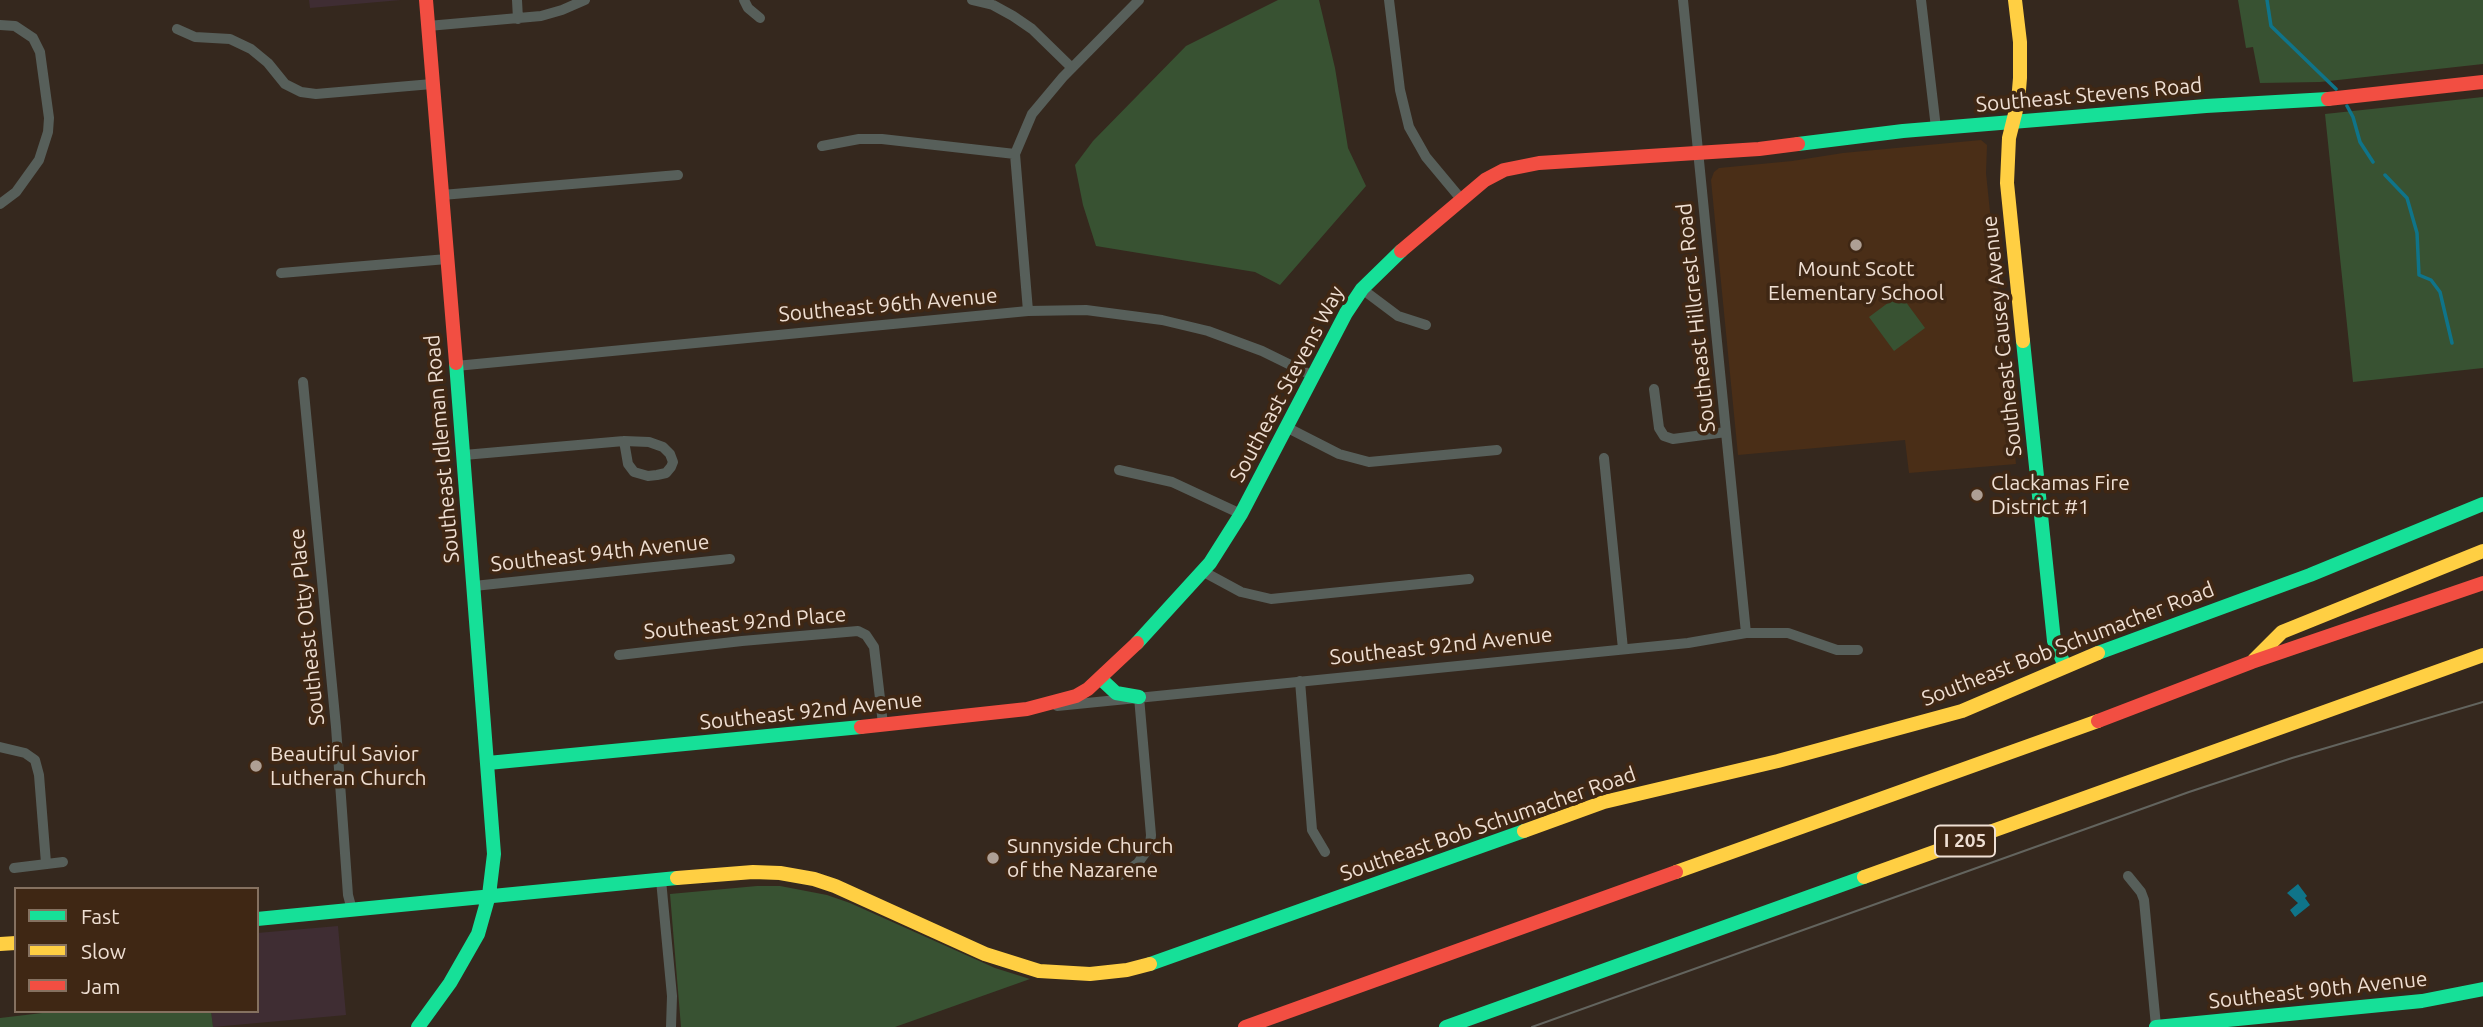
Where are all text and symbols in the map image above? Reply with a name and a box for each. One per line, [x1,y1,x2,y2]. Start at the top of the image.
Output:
street label: Southeast Stevens Road [1975,73,2203,117]
street label: Southeast Hillcrest Road [1671,202,1721,434]
street label: Southeast Causey Avenue [1977,214,2027,458]
marker: Mount Scott Elementary School [1848,237,1864,253]
place label: Mount Scott Elementary School [1768,256,1944,306]
street label: Southeast Stevens Way [1225,282,1349,486]
street label: Southeast 96th Avenue [778,283,998,327]
street label: Southeast Idleman Road [419,334,465,564]
place label: Clackamas Fire District #1 [1991,470,2130,520]
marker: Clackamas Fire District #1 [1969,487,1985,503]
street label: Southeast Otty Place [284,527,330,727]
street label: Southeast 94th Avenue [489,529,711,577]
street label: Southeast Bob Schumacher Road [1918,577,2218,711]
street label: Southeast 92nd Place [643,602,847,644]
street label: Southeast 92nd Avenue [1328,622,1554,670]
street label: Southeast 92nd Avenue [698,687,924,735]
place label: Beautiful Savior Lutheran Church [270,741,427,791]
marker: Beautiful Savior Lutheran Church [248,758,264,774]
street label: Southeast Bob Schumacher Road [1337,761,1639,887]
road number: I 205 [1935,826,1995,856]
place label: Sunnyside Church of the Nazarene [1007,833,1173,883]
marker: Sunnyside Church of the Nazarene [985,850,1001,866]
legend [14,887,259,1013]
text: Fast [81,904,119,928]
text: Slow [81,939,126,963]
street label: Southeast 90th Avenue [2207,966,2429,1014]
text: Jam [81,974,120,998]

